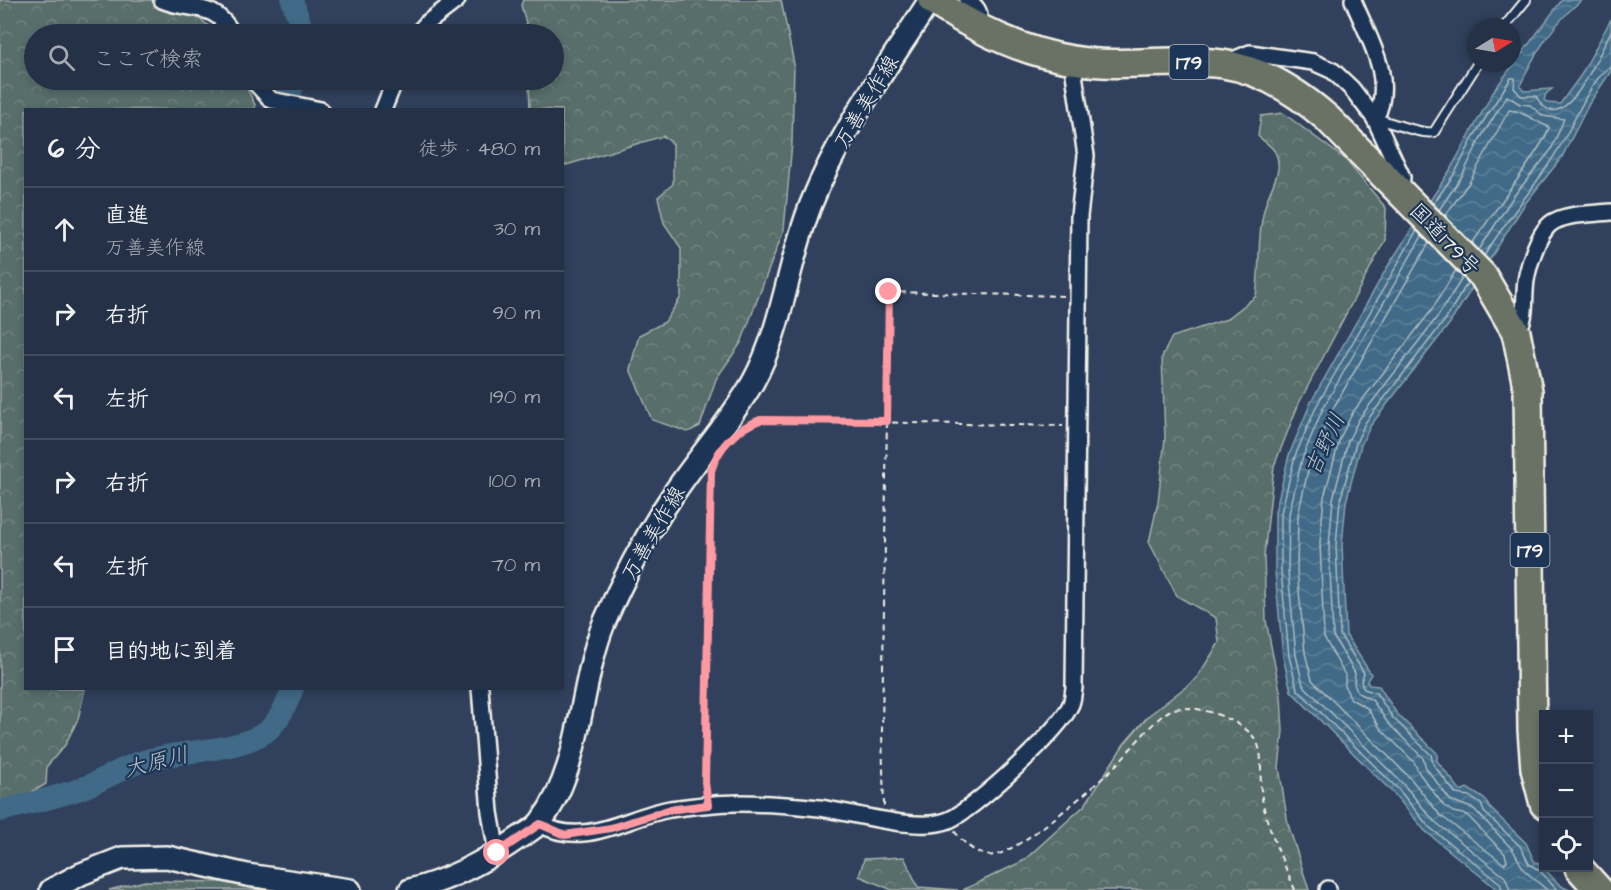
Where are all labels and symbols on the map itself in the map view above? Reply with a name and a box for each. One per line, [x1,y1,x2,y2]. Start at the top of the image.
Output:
north arrow [1467,18,1521,72]
road number: 179 [1170,45,1208,79]
street label: 万善美作線 [827,50,906,155]
street label: 国道179号 [1403,197,1487,282]
route end [875,278,901,304]
water label: 吉野川 [1297,408,1353,481]
street label: 万善美作線 [615,481,692,586]
road number: 179 [1510,533,1550,567]
water label: 大原川 [121,739,192,785]
route start [483,839,509,865]

